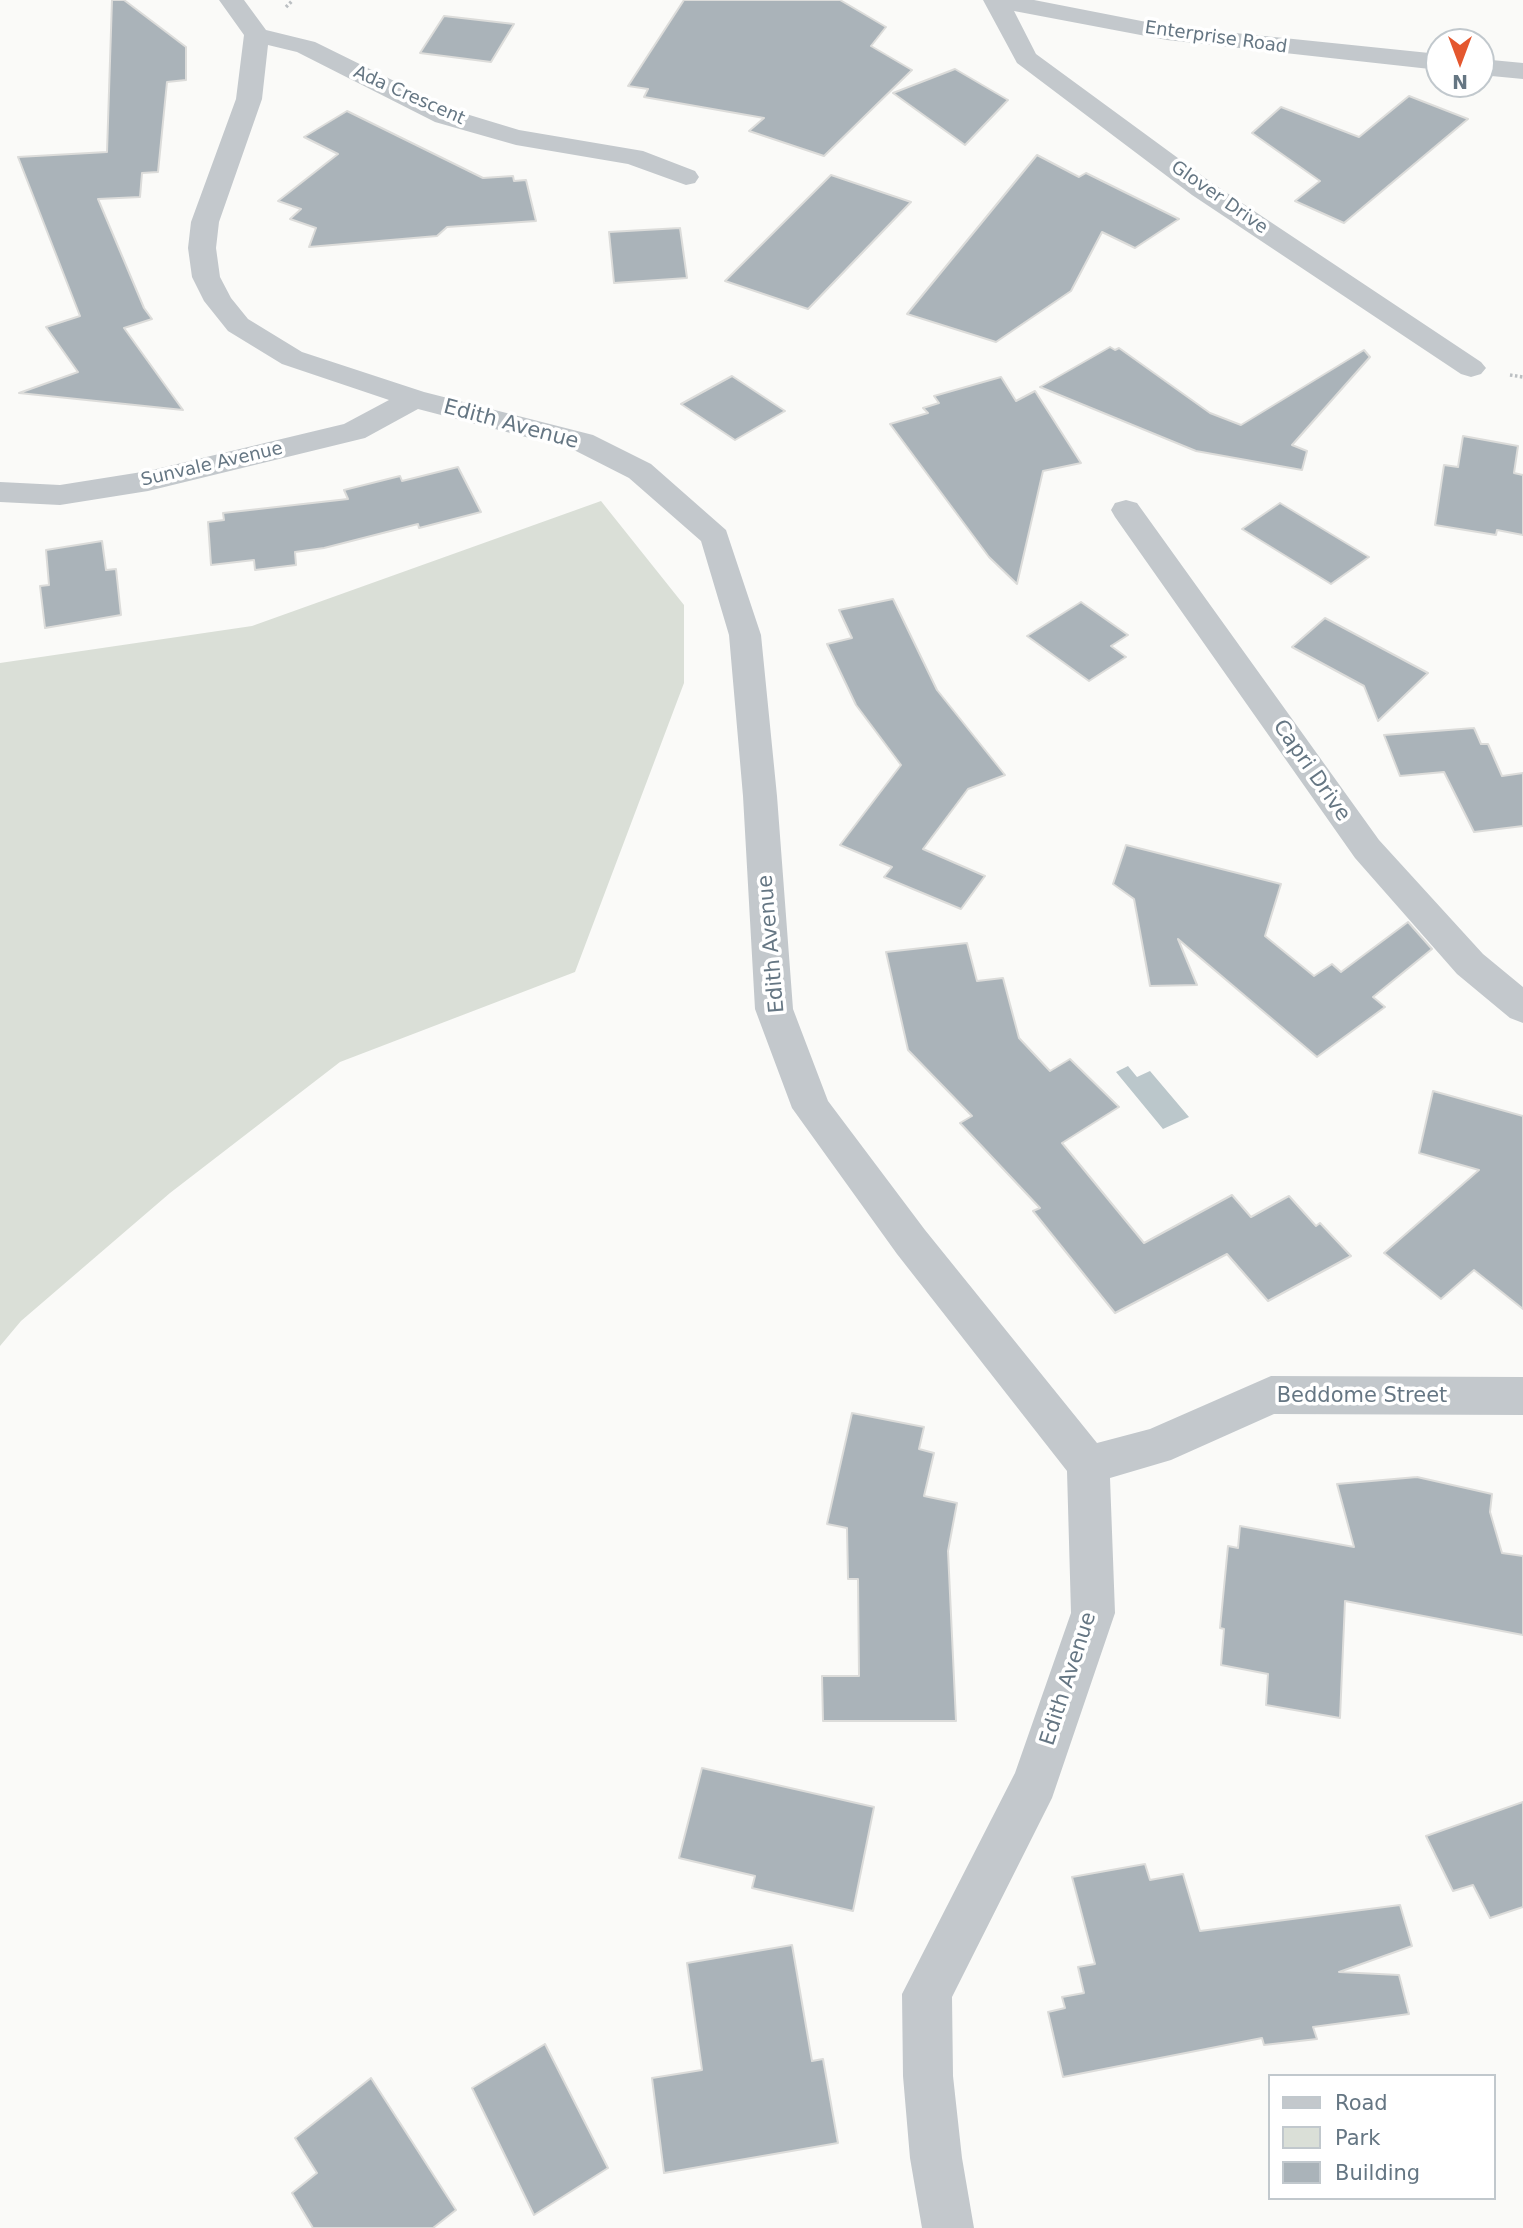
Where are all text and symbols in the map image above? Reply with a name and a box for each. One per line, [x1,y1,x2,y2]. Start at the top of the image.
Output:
street label: Enterprise Road [1143,17,1289,59]
north arrow [1425,28,1495,98]
street label: Ada Crescent [350,62,468,130]
text: N [1452,71,1468,93]
street label: Glover Drive [1167,157,1271,239]
street label: Edith Avenue [441,395,581,455]
street label: Sunvale Avenue [139,438,285,492]
street label: Capri Drive [1267,715,1355,827]
street label: Edith Avenue [753,874,791,1014]
street label: Beddome Street [1277,1384,1447,1410]
street label: Edith Avenue [1036,1609,1102,1749]
legend [1268,2074,1495,2200]
text: Road [1335,2091,1388,2115]
text: Park [1335,2126,1380,2150]
text: Building [1335,2161,1420,2185]

